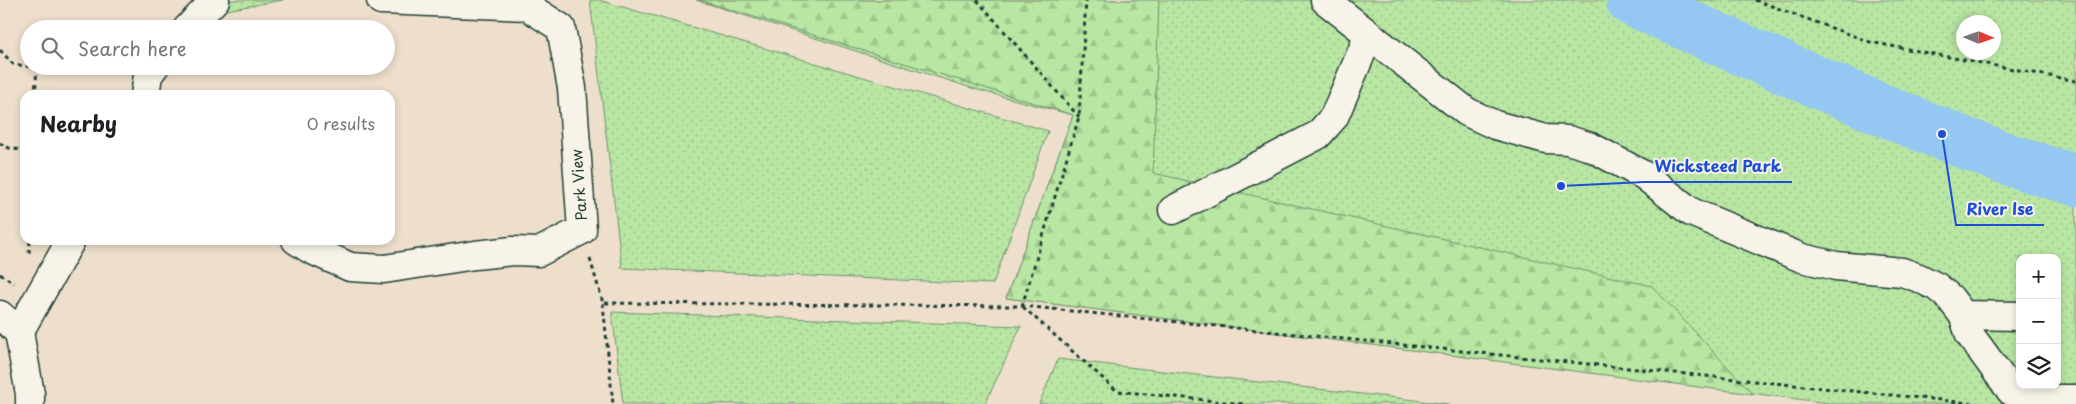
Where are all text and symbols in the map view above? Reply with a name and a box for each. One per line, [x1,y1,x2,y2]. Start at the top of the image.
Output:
north arrow [1956,15,2001,60]
search box [20,20,395,75]
icon: search [38,34,66,62]
text: Search here [78,34,187,62]
text: Nearby [40,107,117,139]
text: 0 results [307,111,375,135]
street label: Park View [564,148,592,221]
callout: Wicksteed Park [1644,151,1792,182]
text: Wicksteed Park [1655,153,1782,177]
callout: River Ise [1956,194,2044,225]
text: River Ise [1966,196,2034,220]
map controls [2016,254,2061,389]
button: + [2016,254,2061,299]
button: − [2016,299,2061,344]
button: layers [2016,344,2061,389]

